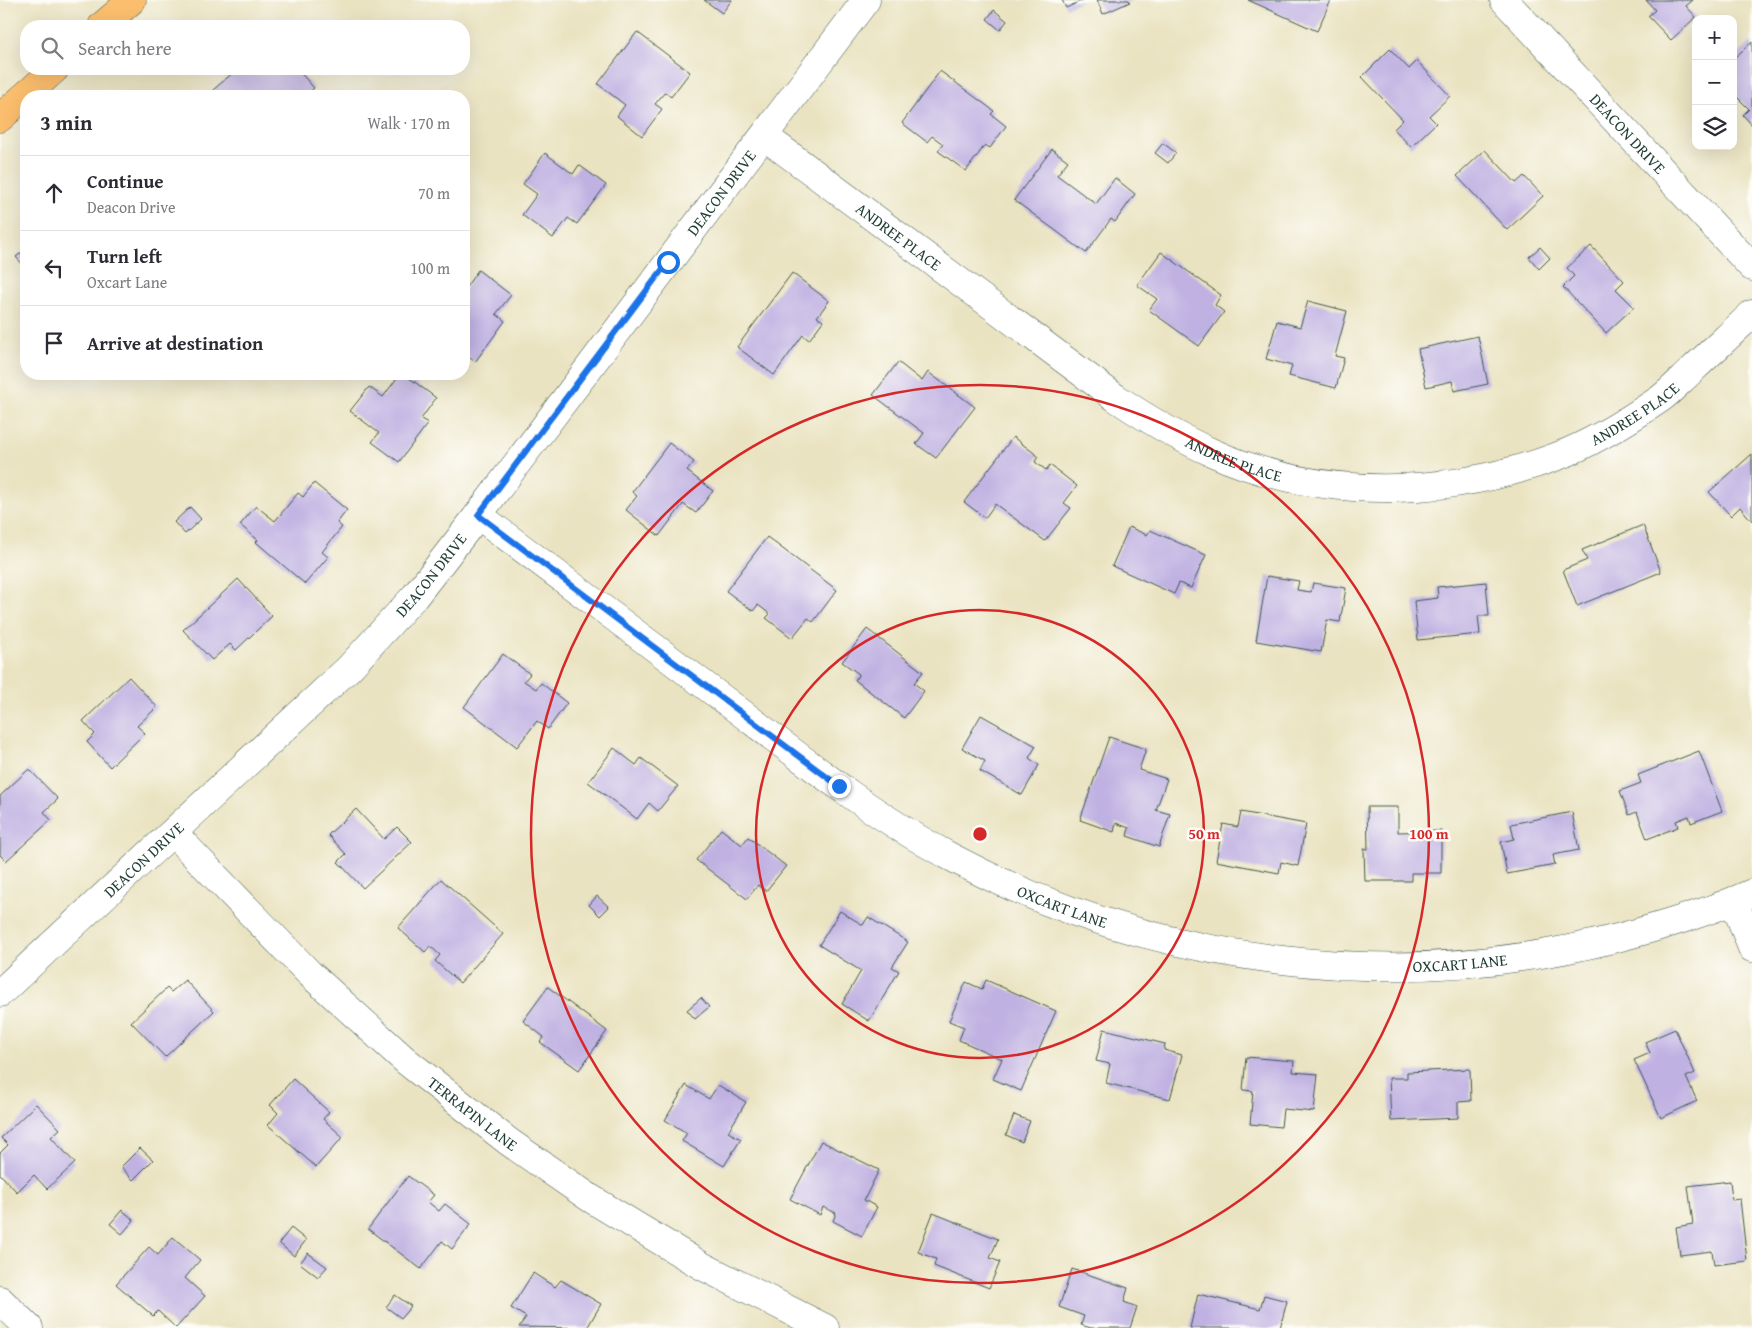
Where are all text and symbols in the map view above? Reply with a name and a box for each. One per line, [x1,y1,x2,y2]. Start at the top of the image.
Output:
map controls [1692,15,1737,150]
button: + [1692,15,1737,60]
search box [20,20,470,75]
icon: search [38,34,66,62]
text: Search here [78,34,172,62]
button: − [1692,60,1737,105]
street label: DEACON DRIVE [1584,88,1671,179]
button: layers [1692,105,1737,150]
text: 3 min [40,107,92,138]
text: Walk · 170 m [367,111,450,135]
street label: DEACON DRIVE [681,144,761,240]
text: Continue [87,167,164,195]
icon: ahead [40,179,68,207]
text: 70 m [418,181,450,205]
text: Deacon Drive [87,195,175,219]
street label: ANDREE PLACE [851,196,947,276]
text: Turn left [87,242,162,270]
route start [657,251,680,274]
icon: left [40,254,68,282]
text: 100 m [410,256,450,280]
text: Oxcart Lane [87,270,167,294]
icon: arrive [40,329,68,357]
text: Arrive at destination [87,329,263,357]
street label: ANDREE PLACE [1586,376,1684,451]
street label: ANDREE PLACE [1181,430,1284,488]
street label: DEACON DRIVE [390,527,472,622]
route end [828,775,851,798]
street label: DEACON DRIVE [98,816,189,903]
text: 50 m [1188,823,1220,844]
text: 100 m [1409,823,1449,844]
centre of rings [971,825,989,843]
street label: OXCART LANE [1013,878,1110,934]
street label: OXCART LANE [1412,947,1508,978]
street label: TERRAPIN LANE [423,1070,523,1157]

